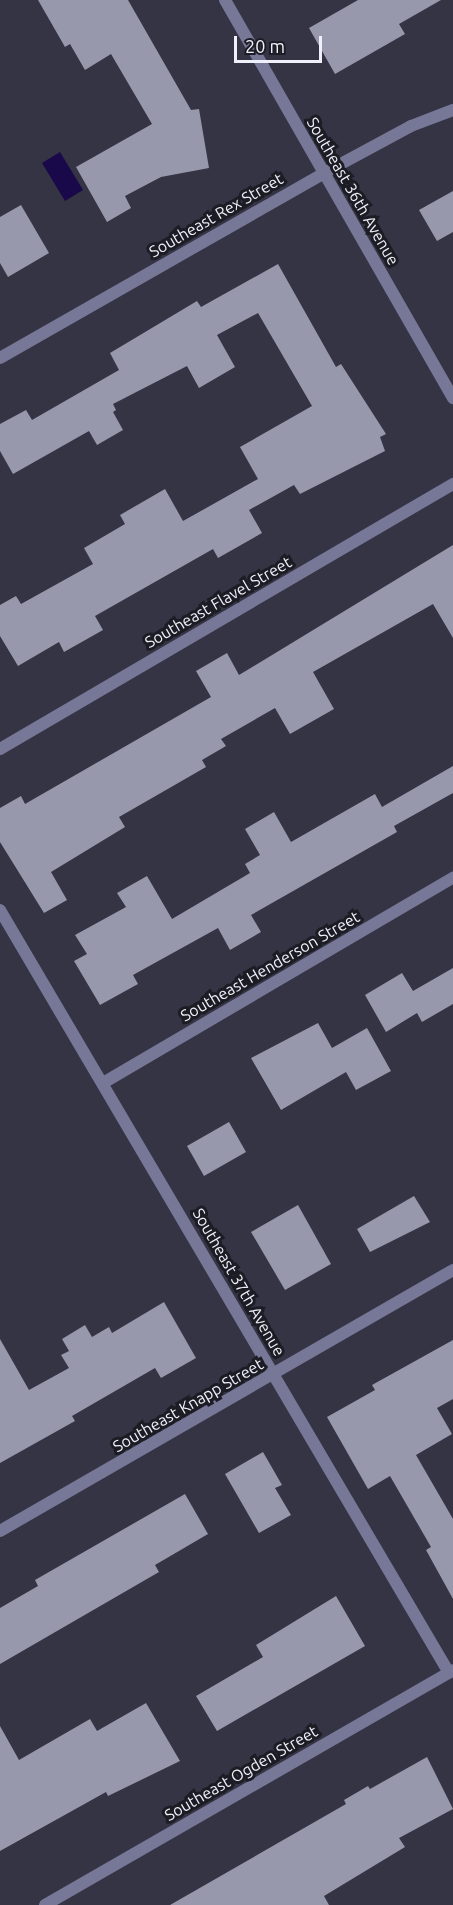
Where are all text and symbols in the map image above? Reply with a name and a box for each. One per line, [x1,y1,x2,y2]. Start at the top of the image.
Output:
scale bar [237,24,326,62]
text: 20 m [245,36,285,56]
street label: Southeast 36th Avenue [303,114,403,268]
street label: Southeast Rex Street [146,169,286,261]
street label: Southeast Flavel Street [141,552,295,652]
street label: Southeast Henderson Street [177,907,363,1025]
street label: Southeast 37th Avenue [189,1205,289,1359]
street label: Southeast Knapp Street [109,1354,267,1456]
street label: Southeast Ogden Street [161,1721,321,1825]

